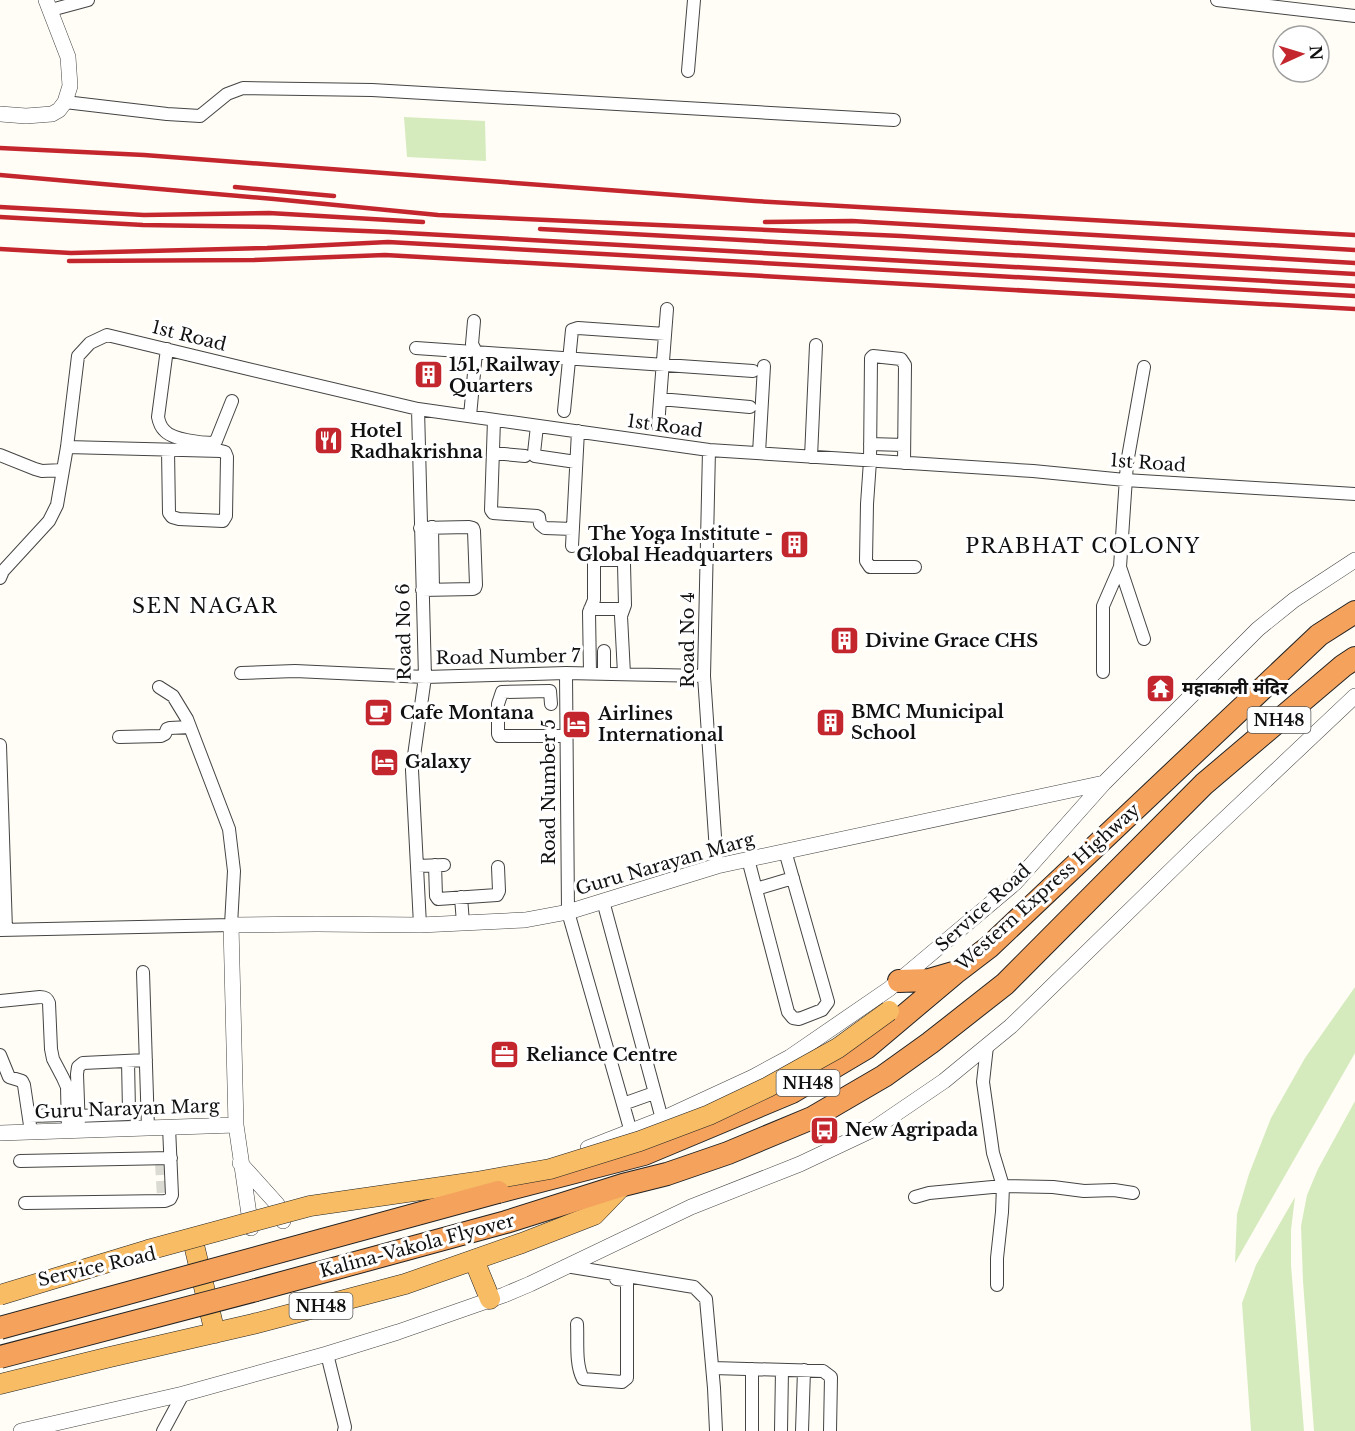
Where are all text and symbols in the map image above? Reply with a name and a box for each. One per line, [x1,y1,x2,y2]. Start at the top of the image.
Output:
north arrow [1271,24,1331,84]
text: N [1305,45,1326,61]
street label: 1st Road [149,316,229,356]
place label: 151, Railway Quarters [449,354,560,397]
building icon: 151, Railway Quarters [412,359,444,391]
street label: 1st Road [626,410,704,442]
place label: Hotel Radhakrishna [350,420,483,463]
restaurant icon: Hotel Radhakrishna [313,425,345,457]
street label: 1st Road [1109,449,1187,477]
place label: The Yoga Institute - Global Headquarters [576,523,773,566]
building icon: The Yoga Institute - Global Headquarters [778,528,810,560]
district label: PRABHAT COLONY [965,534,1201,558]
street label: Road No 6 [392,583,416,681]
street label: Road No 4 [677,592,699,688]
district label: SEN NAGAR [132,594,278,618]
building icon: Divine Grace CHS [828,625,860,657]
place label: Divine Grace CHS [865,630,1038,652]
street label: Road Number 7 [435,645,581,669]
temple icon: महाकाली मंदिर [1145,672,1177,704]
place label: महाकाली मंदिर [1182,677,1289,699]
cafe icon: Cafe Montana [363,697,395,729]
place label: BMC Municipal School [851,701,1004,744]
place label: Cafe Montana [400,702,535,724]
place label: Airlines International [597,703,724,746]
building icon: BMC Municipal School [814,706,846,738]
road number: NH48 [1248,707,1310,733]
hotel icon: Airlines International [561,708,593,740]
street label: Road Number 5 [538,719,560,865]
hotel icon: Galaxy [368,746,400,778]
place label: Galaxy [405,751,471,773]
street label: Western Express Highway [951,798,1145,976]
street label: Guru Narayan Marg [573,828,757,900]
street label: Service Road [931,859,1035,957]
office icon: Reliance Centre [489,1039,521,1071]
place label: Reliance Centre [526,1044,678,1066]
road number: NH48 [776,1070,840,1096]
street label: Guru Narayan Marg [34,1095,220,1123]
bus stop icon: New Agripada [808,1114,840,1146]
place label: New Agripada [845,1119,979,1141]
street label: Kalina-Vakola Flyover [317,1209,517,1283]
street label: Service Road [36,1243,158,1291]
road number: NH48 [290,1293,352,1319]

